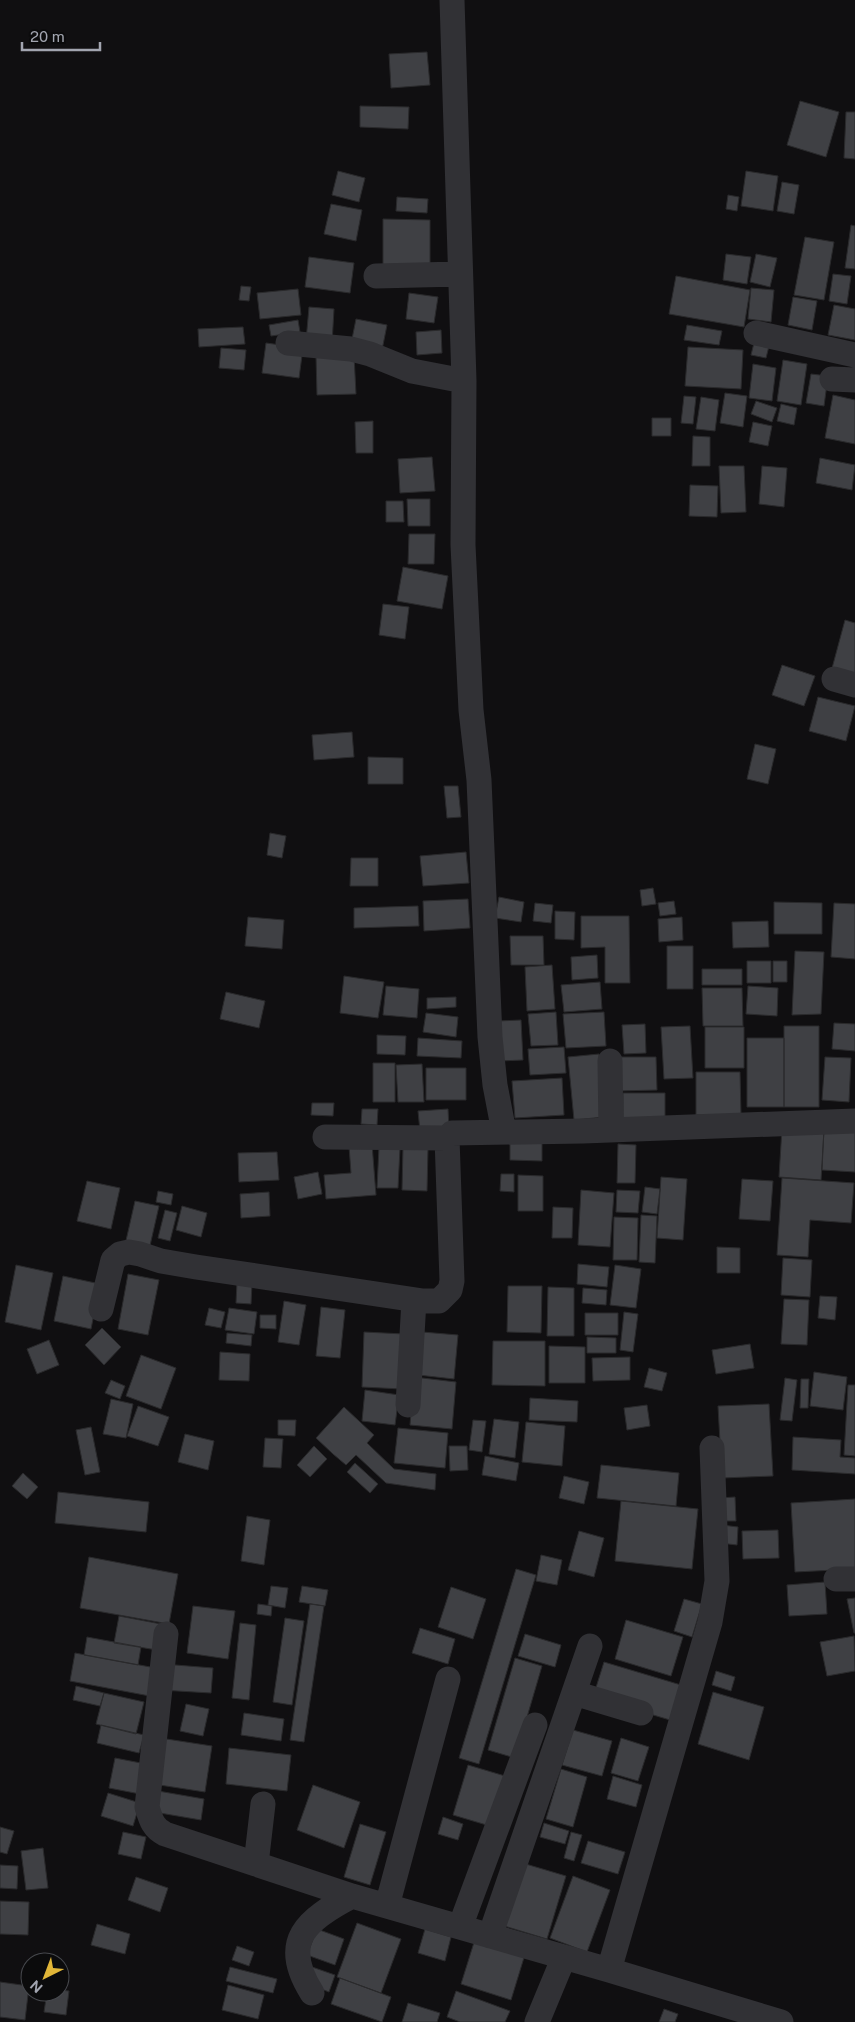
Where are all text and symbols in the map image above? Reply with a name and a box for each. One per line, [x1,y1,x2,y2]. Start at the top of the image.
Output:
scale bar [22,20,100,52]
text: 20 m [30,28,65,45]
north arrow [20,1952,70,2002]
text: N [27,1977,46,1996]

